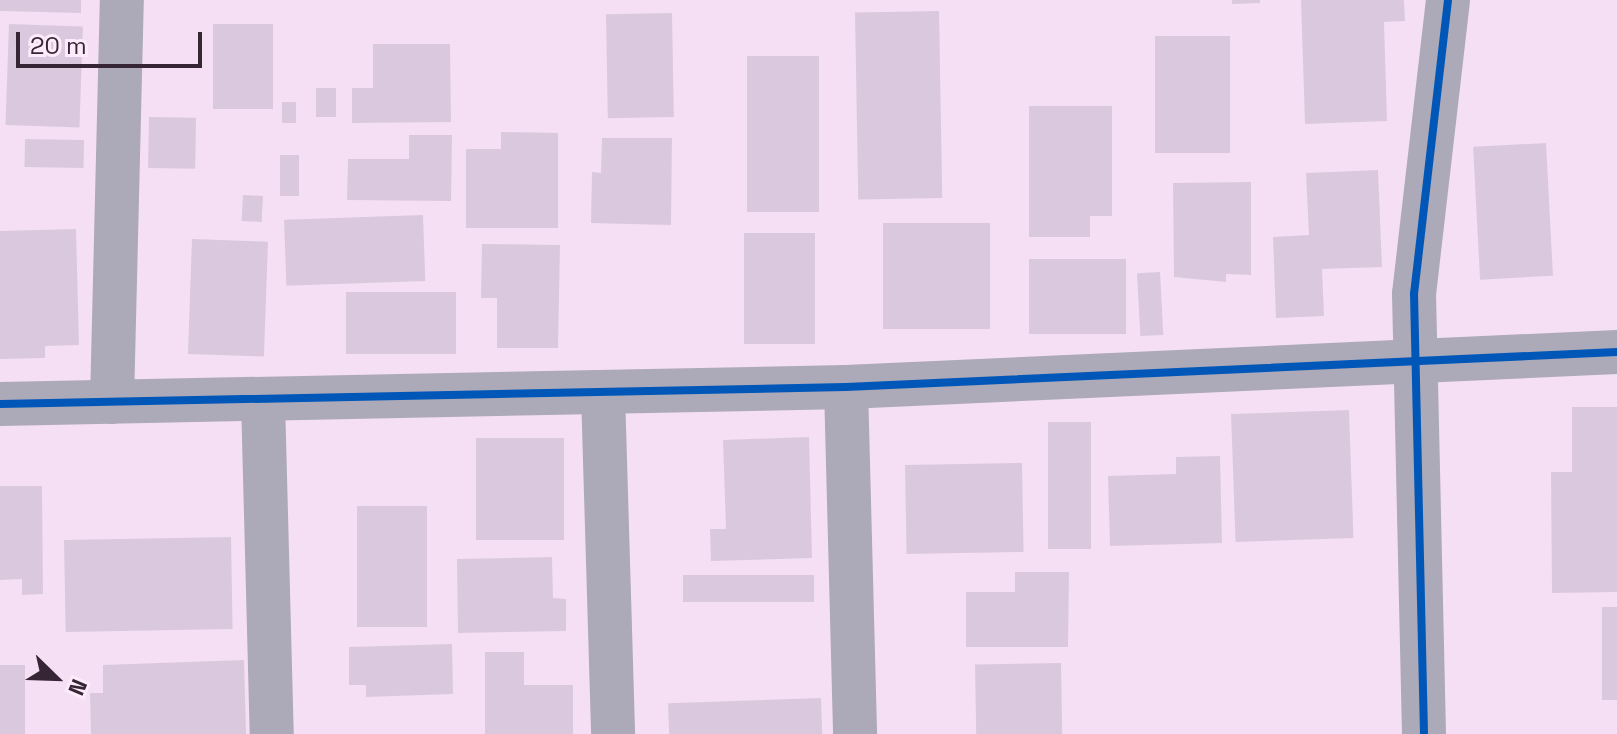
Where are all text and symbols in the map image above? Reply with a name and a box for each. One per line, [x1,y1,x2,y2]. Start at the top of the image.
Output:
scale bar [20,16,206,66]
text: 20 m [30,30,87,61]
north arrow [16,638,96,718]
text: N [62,675,94,700]

